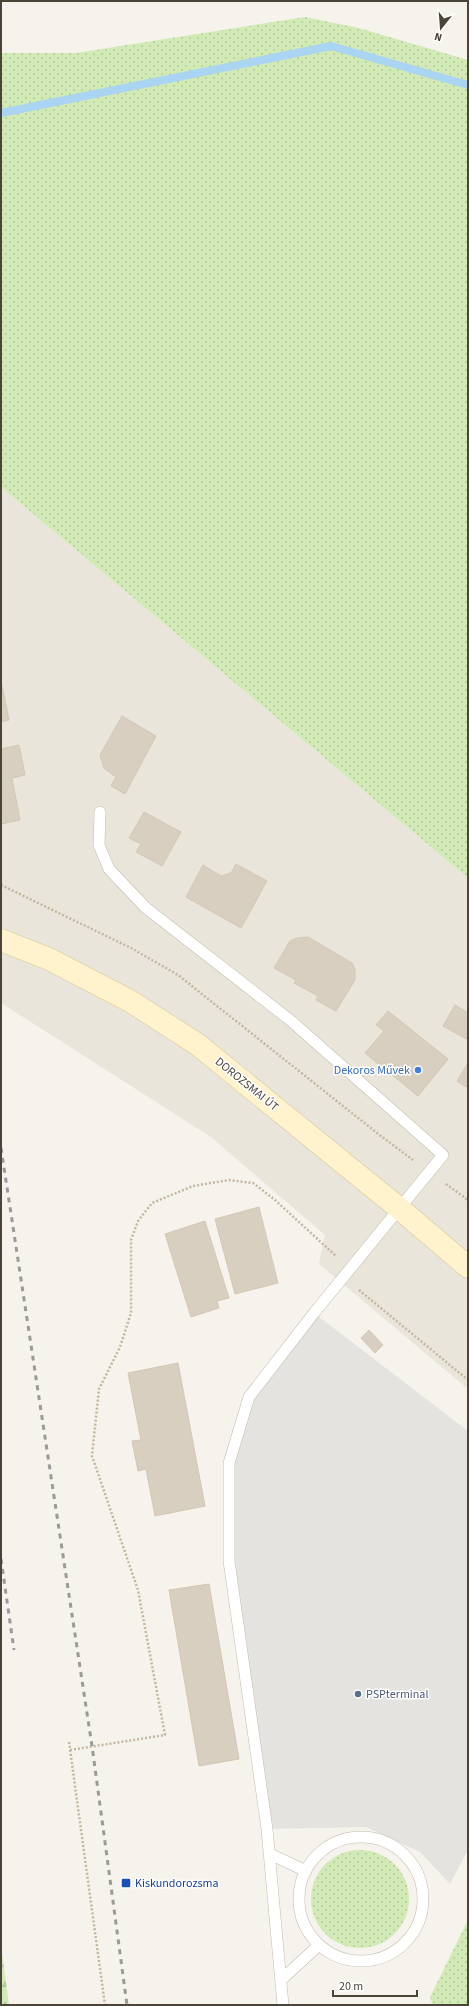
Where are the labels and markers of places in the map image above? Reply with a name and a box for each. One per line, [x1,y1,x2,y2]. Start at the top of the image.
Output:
place label: Dekoros Művek [334,1062,410,1079]
marker: Dekoros Művek [413,1065,423,1075]
place label: PSPterminal [366,1686,428,1703]
marker: PSPterminal [353,1689,363,1699]
place label: Kiskundorozsma [135,1875,219,1892]
marker: Kiskundorozsma [120,1877,132,1889]

